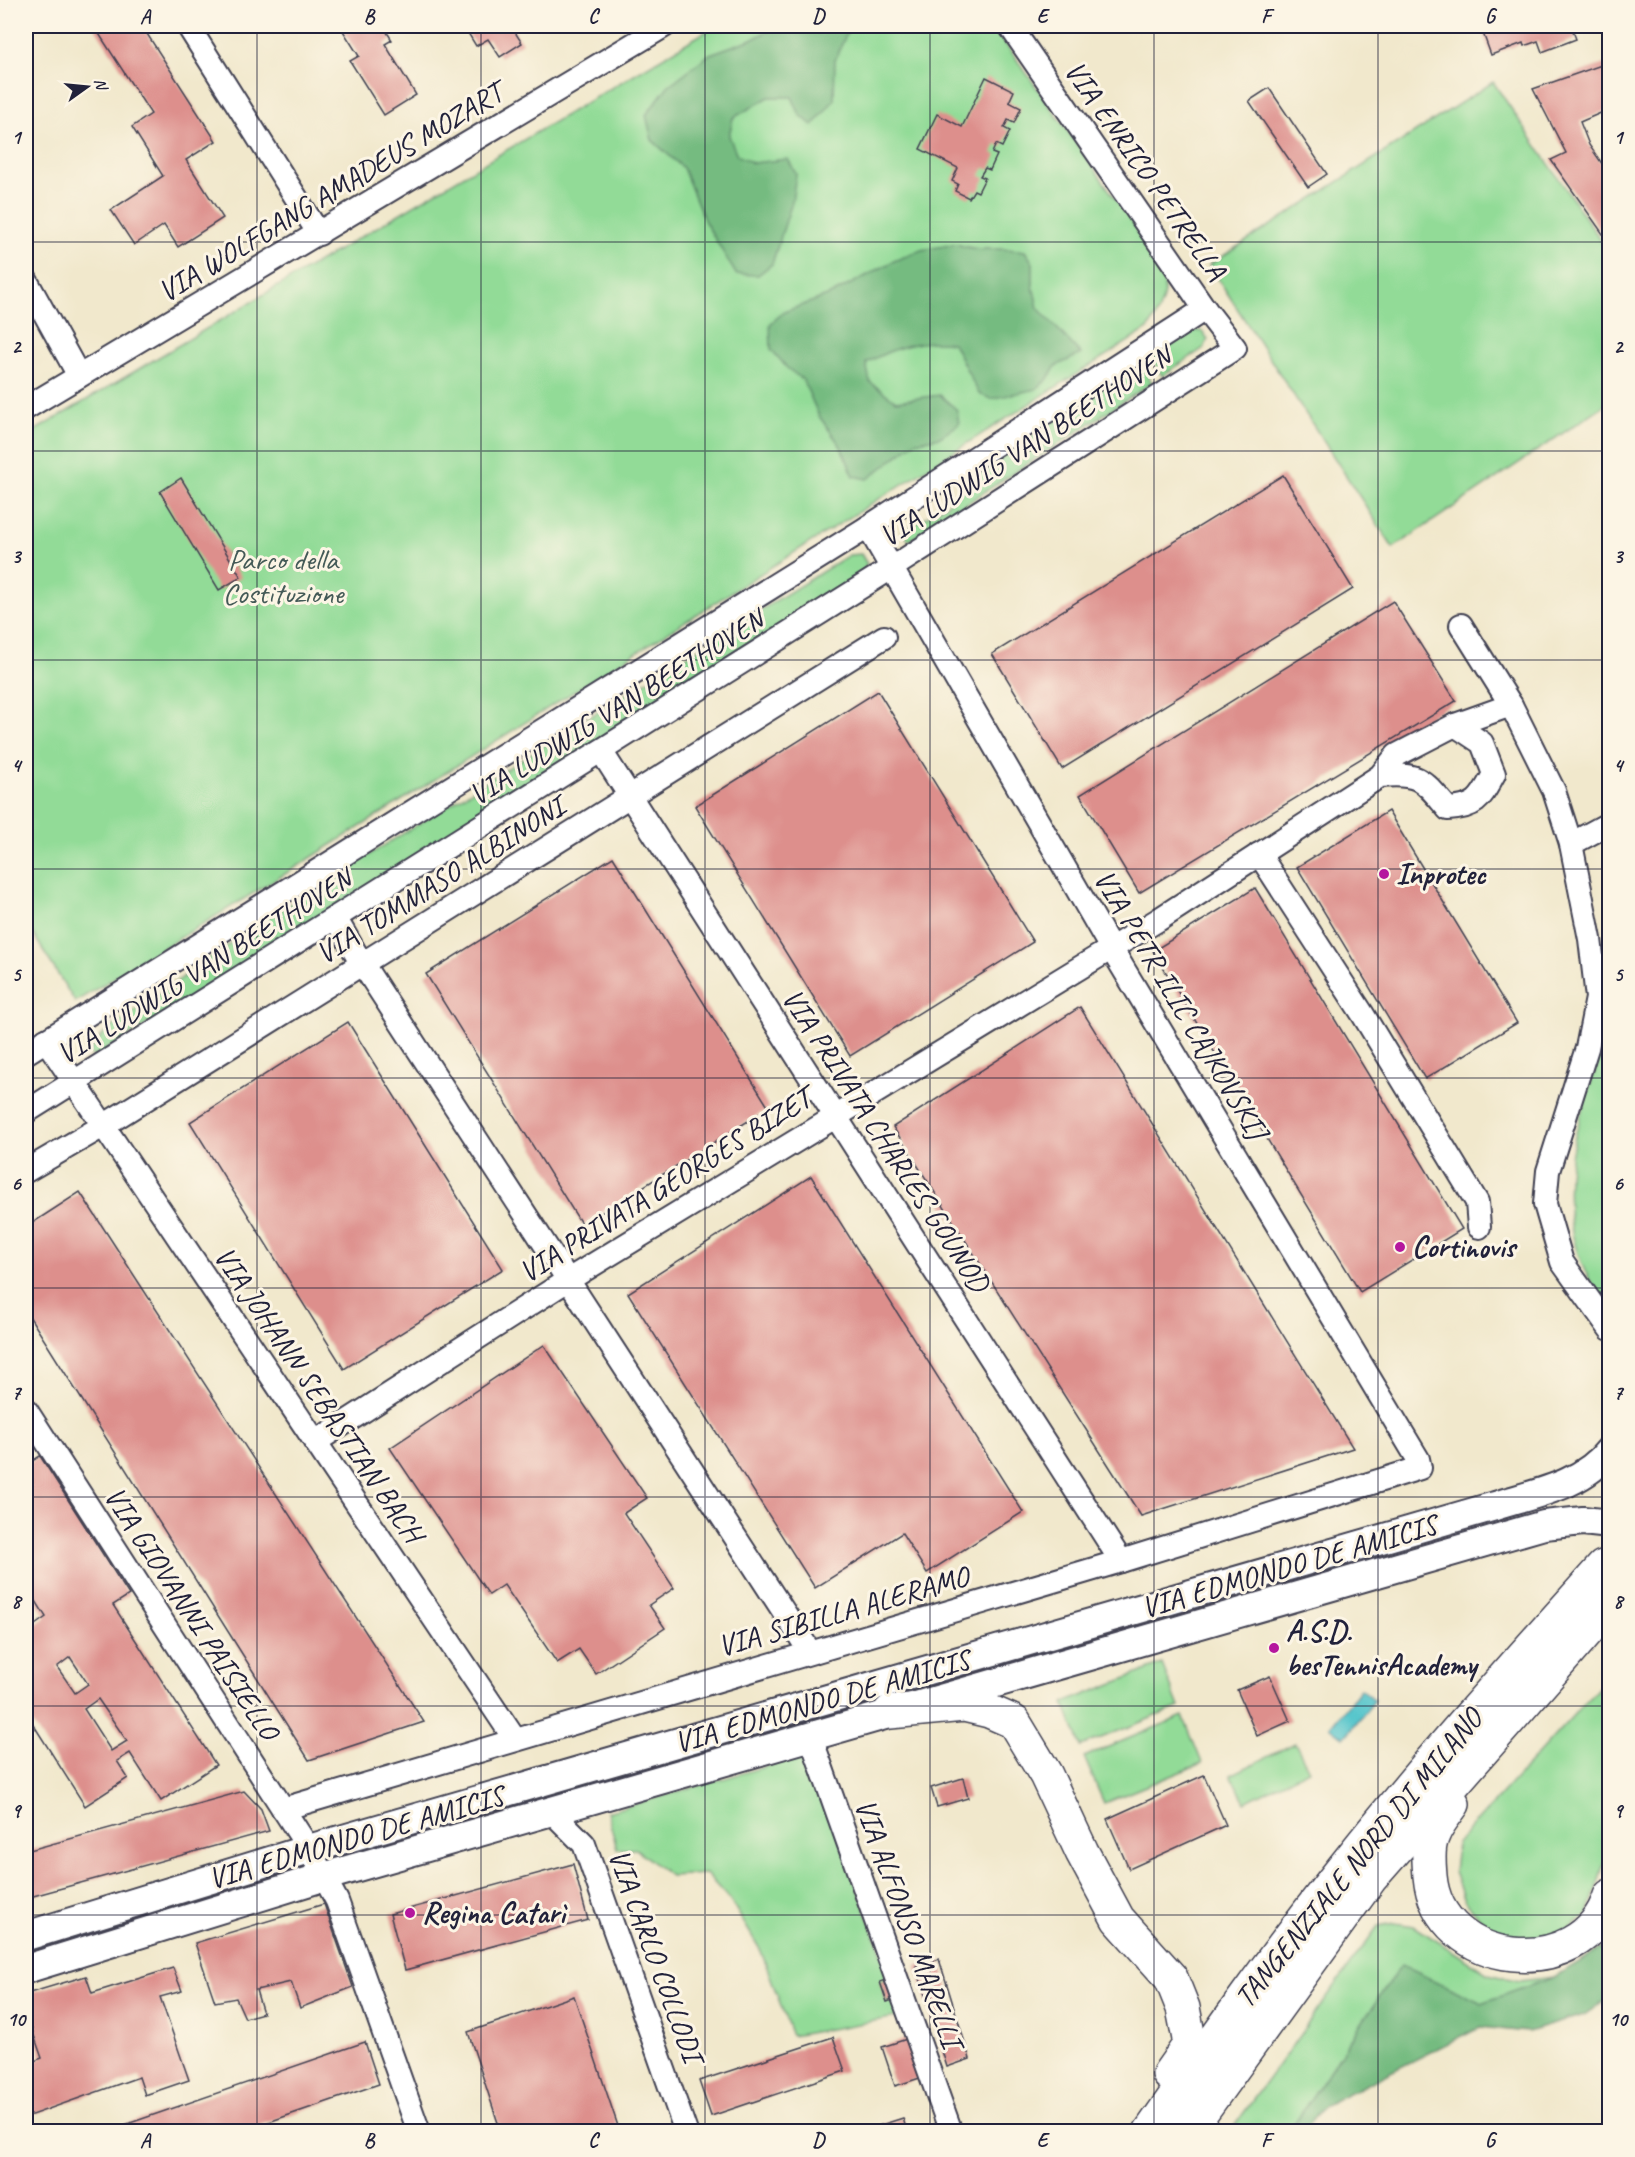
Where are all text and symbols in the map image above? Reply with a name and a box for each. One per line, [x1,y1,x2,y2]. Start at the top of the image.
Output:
text: A [140,4,152,29]
text: B [364,4,376,29]
text: C [588,4,600,29]
text: D [812,4,826,29]
text: E [1037,4,1051,29]
text: F [1261,4,1275,29]
text: G [1485,4,1498,29]
street label: VIA ENRICO PETRELLA [1056,53,1236,288]
north arrow [57,57,117,117]
street label: VIA WOLFGANG AMADEUS MOZART [151,70,515,310]
text: N [90,76,112,94]
text: 1 [12,125,23,150]
text: 1 [1614,125,1625,150]
text: 2 [12,334,23,359]
text: 2 [1614,334,1625,359]
street label: VIA LUDWIG VAN BEETHOVEN [872,335,1182,555]
park label: Parco della Costituzione [223,540,346,612]
text: 3 [12,544,23,569]
text: 3 [1614,544,1625,569]
street label: VIA LUDWIG VAN BEETHOVEN [461,598,774,813]
text: 4 [12,753,24,778]
text: 4 [1614,753,1626,778]
street label: VIA TOMMASO ALBINONI [308,785,577,972]
place label: Inprotec [1396,855,1487,893]
street label: VIA LUDWIG VAN BEETHOVEN [49,857,362,1072]
street label: VIA PETR ILIC CAJKOVSKIJ [1086,863,1279,1150]
marker: Inprotec [1377,867,1391,881]
text: 5 [12,962,23,987]
text: 5 [1614,962,1625,987]
street label: VIA PRIVATA CHARLES GOUNOD [774,981,1000,1301]
street label: VIA PRIVATA GEORGES BIZET [512,1075,825,1291]
text: 6 [11,1171,22,1196]
text: 6 [1613,1171,1624,1196]
place label: Cortinovis [1412,1228,1519,1266]
street label: VIA JOHANN SEBASTIAN BACH [206,1239,435,1553]
marker: Cortinovis [1393,1240,1407,1254]
text: 7 [12,1380,23,1405]
text: 7 [1614,1380,1625,1405]
street label: VIA GIOVANNI PAISIELLO [96,1479,290,1749]
street label: VIA EDMONDO DE AMICIS [1137,1504,1446,1626]
street label: VIA SIBILLA ALERAMO [713,1556,976,1665]
text: 8 [12,1589,24,1614]
text: 8 [1614,1589,1626,1614]
place label: A.S.D. besTennisAcademy [1286,1612,1479,1684]
street label: VIA EDMONDO DE AMICIS [670,1639,979,1761]
marker: A.S.D. besTennisAcademy [1267,1641,1281,1655]
street label: TANGENZIALE NORD DI MILANO [1226,1699,1492,2015]
street label: VIA EDMONDO DE AMICIS [204,1775,513,1897]
street label: VIA ALFONSO MARELLI [846,1793,974,2058]
text: 9 [12,1798,23,1823]
text: 9 [1614,1798,1625,1823]
street label: VIA CARLO COLLODI [600,1843,714,2073]
place label: Regina Catarì [422,1894,568,1932]
marker: Regina Catarì [403,1906,417,1920]
text: 10 [7,2007,27,2032]
text: 10 [1609,2007,1629,2032]
text: A [140,2128,152,2153]
text: B [364,2128,376,2153]
text: C [588,2128,600,2153]
text: D [812,2128,826,2153]
text: E [1037,2128,1051,2153]
text: F [1261,2128,1275,2153]
text: G [1485,2128,1498,2153]

